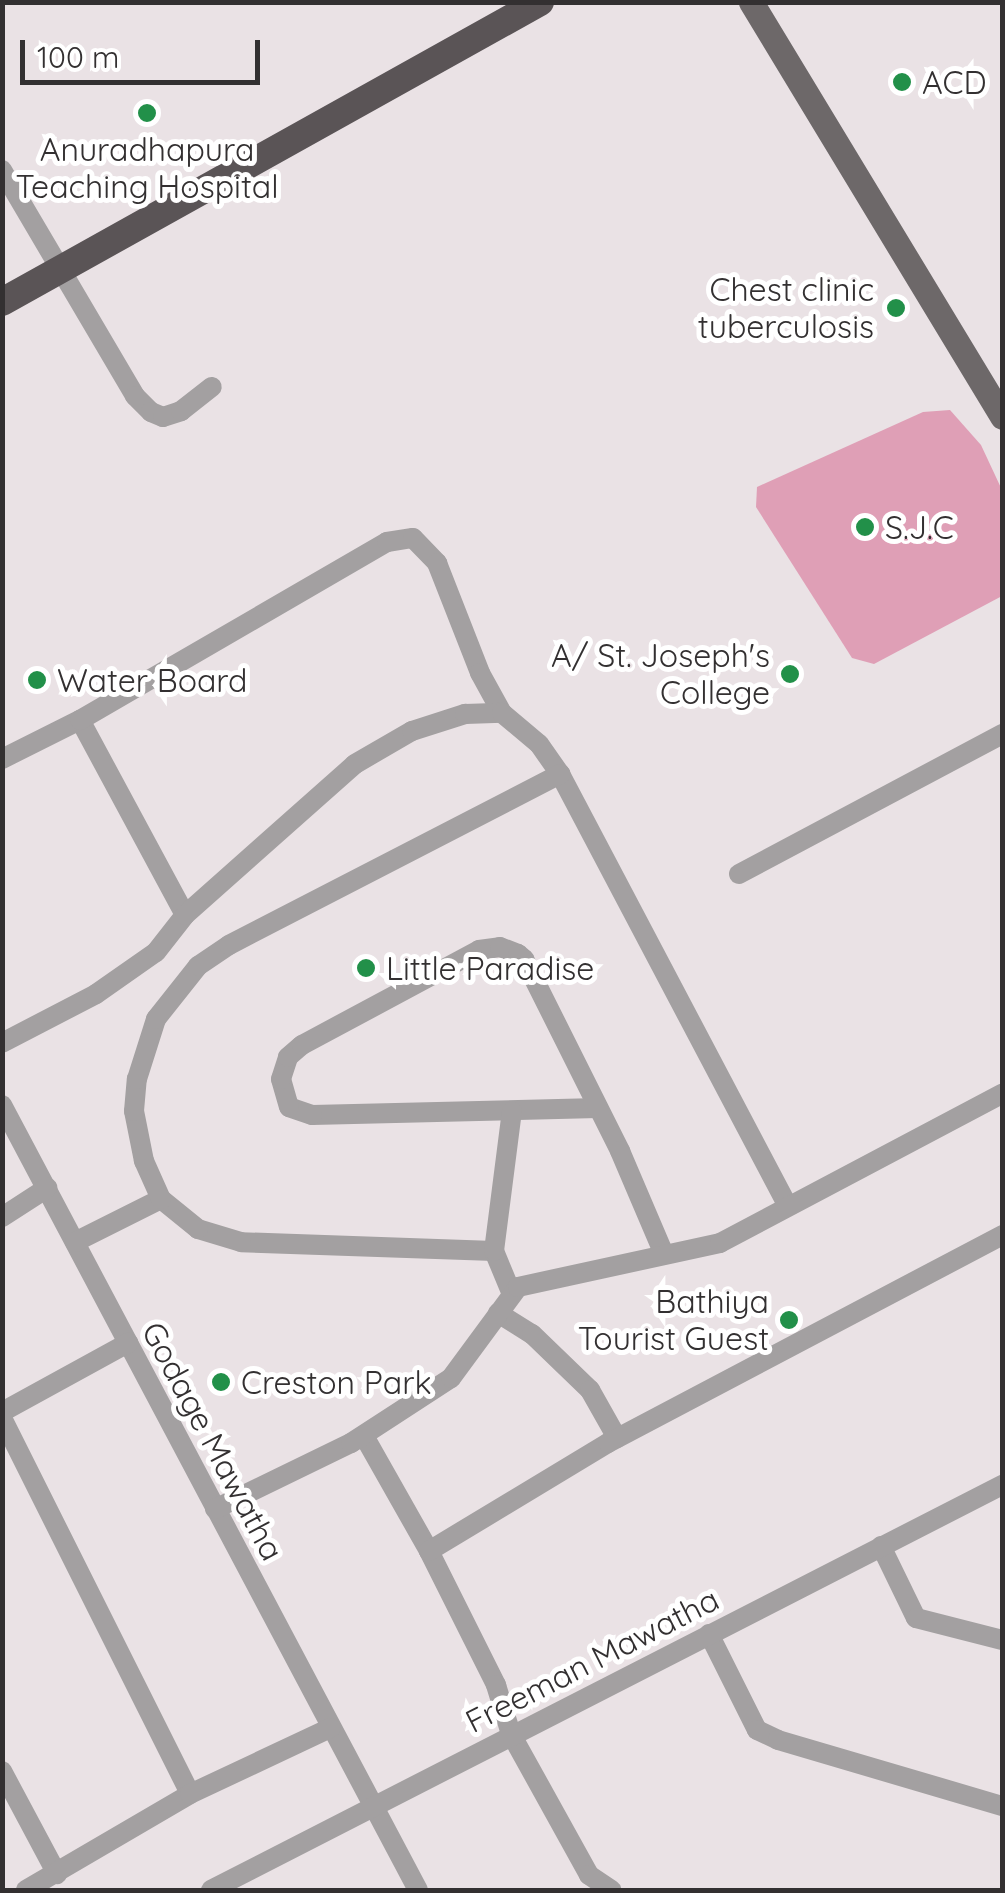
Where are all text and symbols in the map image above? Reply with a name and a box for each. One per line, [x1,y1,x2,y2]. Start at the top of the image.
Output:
scale bar [25,20,265,82]
text: 100 m [37,38,119,76]
place label: ACD [922,63,986,101]
marker: ACD [891,71,913,93]
marker: Anuradhapura Teaching Hospital [134,100,160,126]
place label: Anuradhapura Teaching Hospital [15,131,279,206]
place label: Chest clinic tuberculosis [698,271,874,346]
marker: Chest clinic tuberculosis [883,295,909,321]
place label: S.J.C [885,508,954,546]
marker: S.J.C [854,516,876,538]
place label: A/ St. Joseph's College [551,637,770,712]
place label: Water Board [57,661,247,699]
marker: A/ St. Joseph's College [779,663,801,685]
marker: Water Board [26,669,48,691]
place label: Little Paradise [386,949,594,987]
marker: Little Paradise [355,957,377,979]
place label: Bathiya Tourist Guest [578,1283,769,1358]
marker: Bathiya Tourist Guest [778,1309,800,1331]
street label: Godage Mawatha [134,1315,292,1567]
place label: Creston Park [241,1363,432,1401]
marker: Creston Park [210,1371,232,1393]
street label: Freeman Mawatha [459,1580,725,1740]

